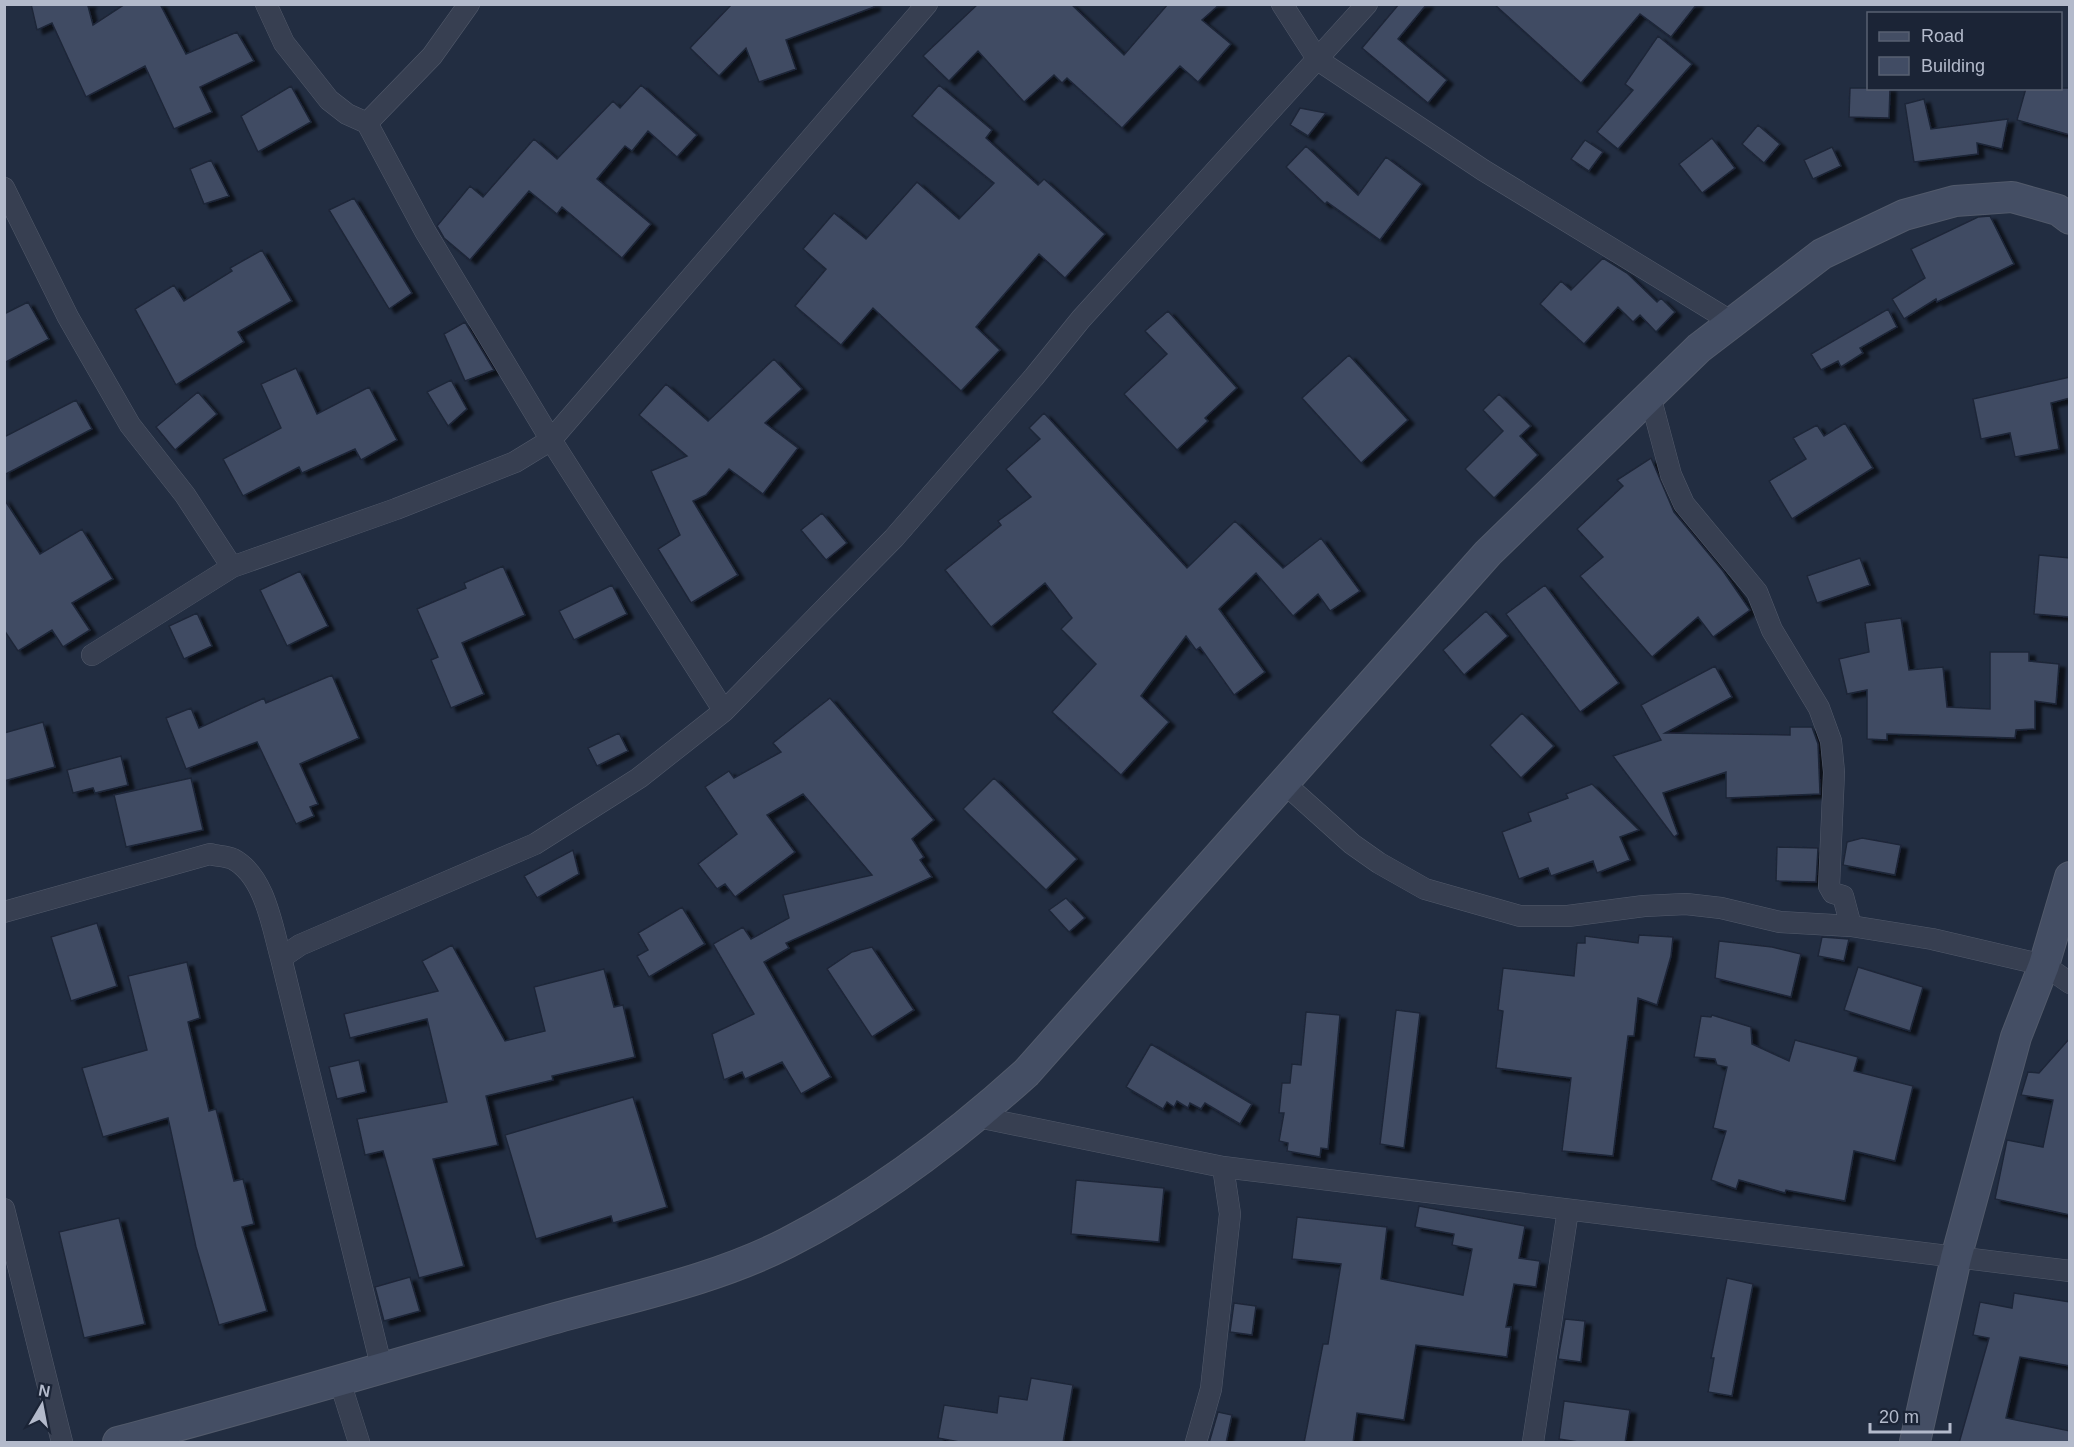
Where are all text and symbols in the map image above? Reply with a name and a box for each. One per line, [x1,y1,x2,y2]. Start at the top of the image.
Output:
legend [1867,12,2062,90]
text: Road [1921,26,1964,46]
text: Building [1921,56,1985,76]
north arrow [12,1375,72,1435]
text: N [37,1381,52,1400]
scale bar [1870,1396,1950,1434]
text: 20 m [1879,1407,1919,1427]

